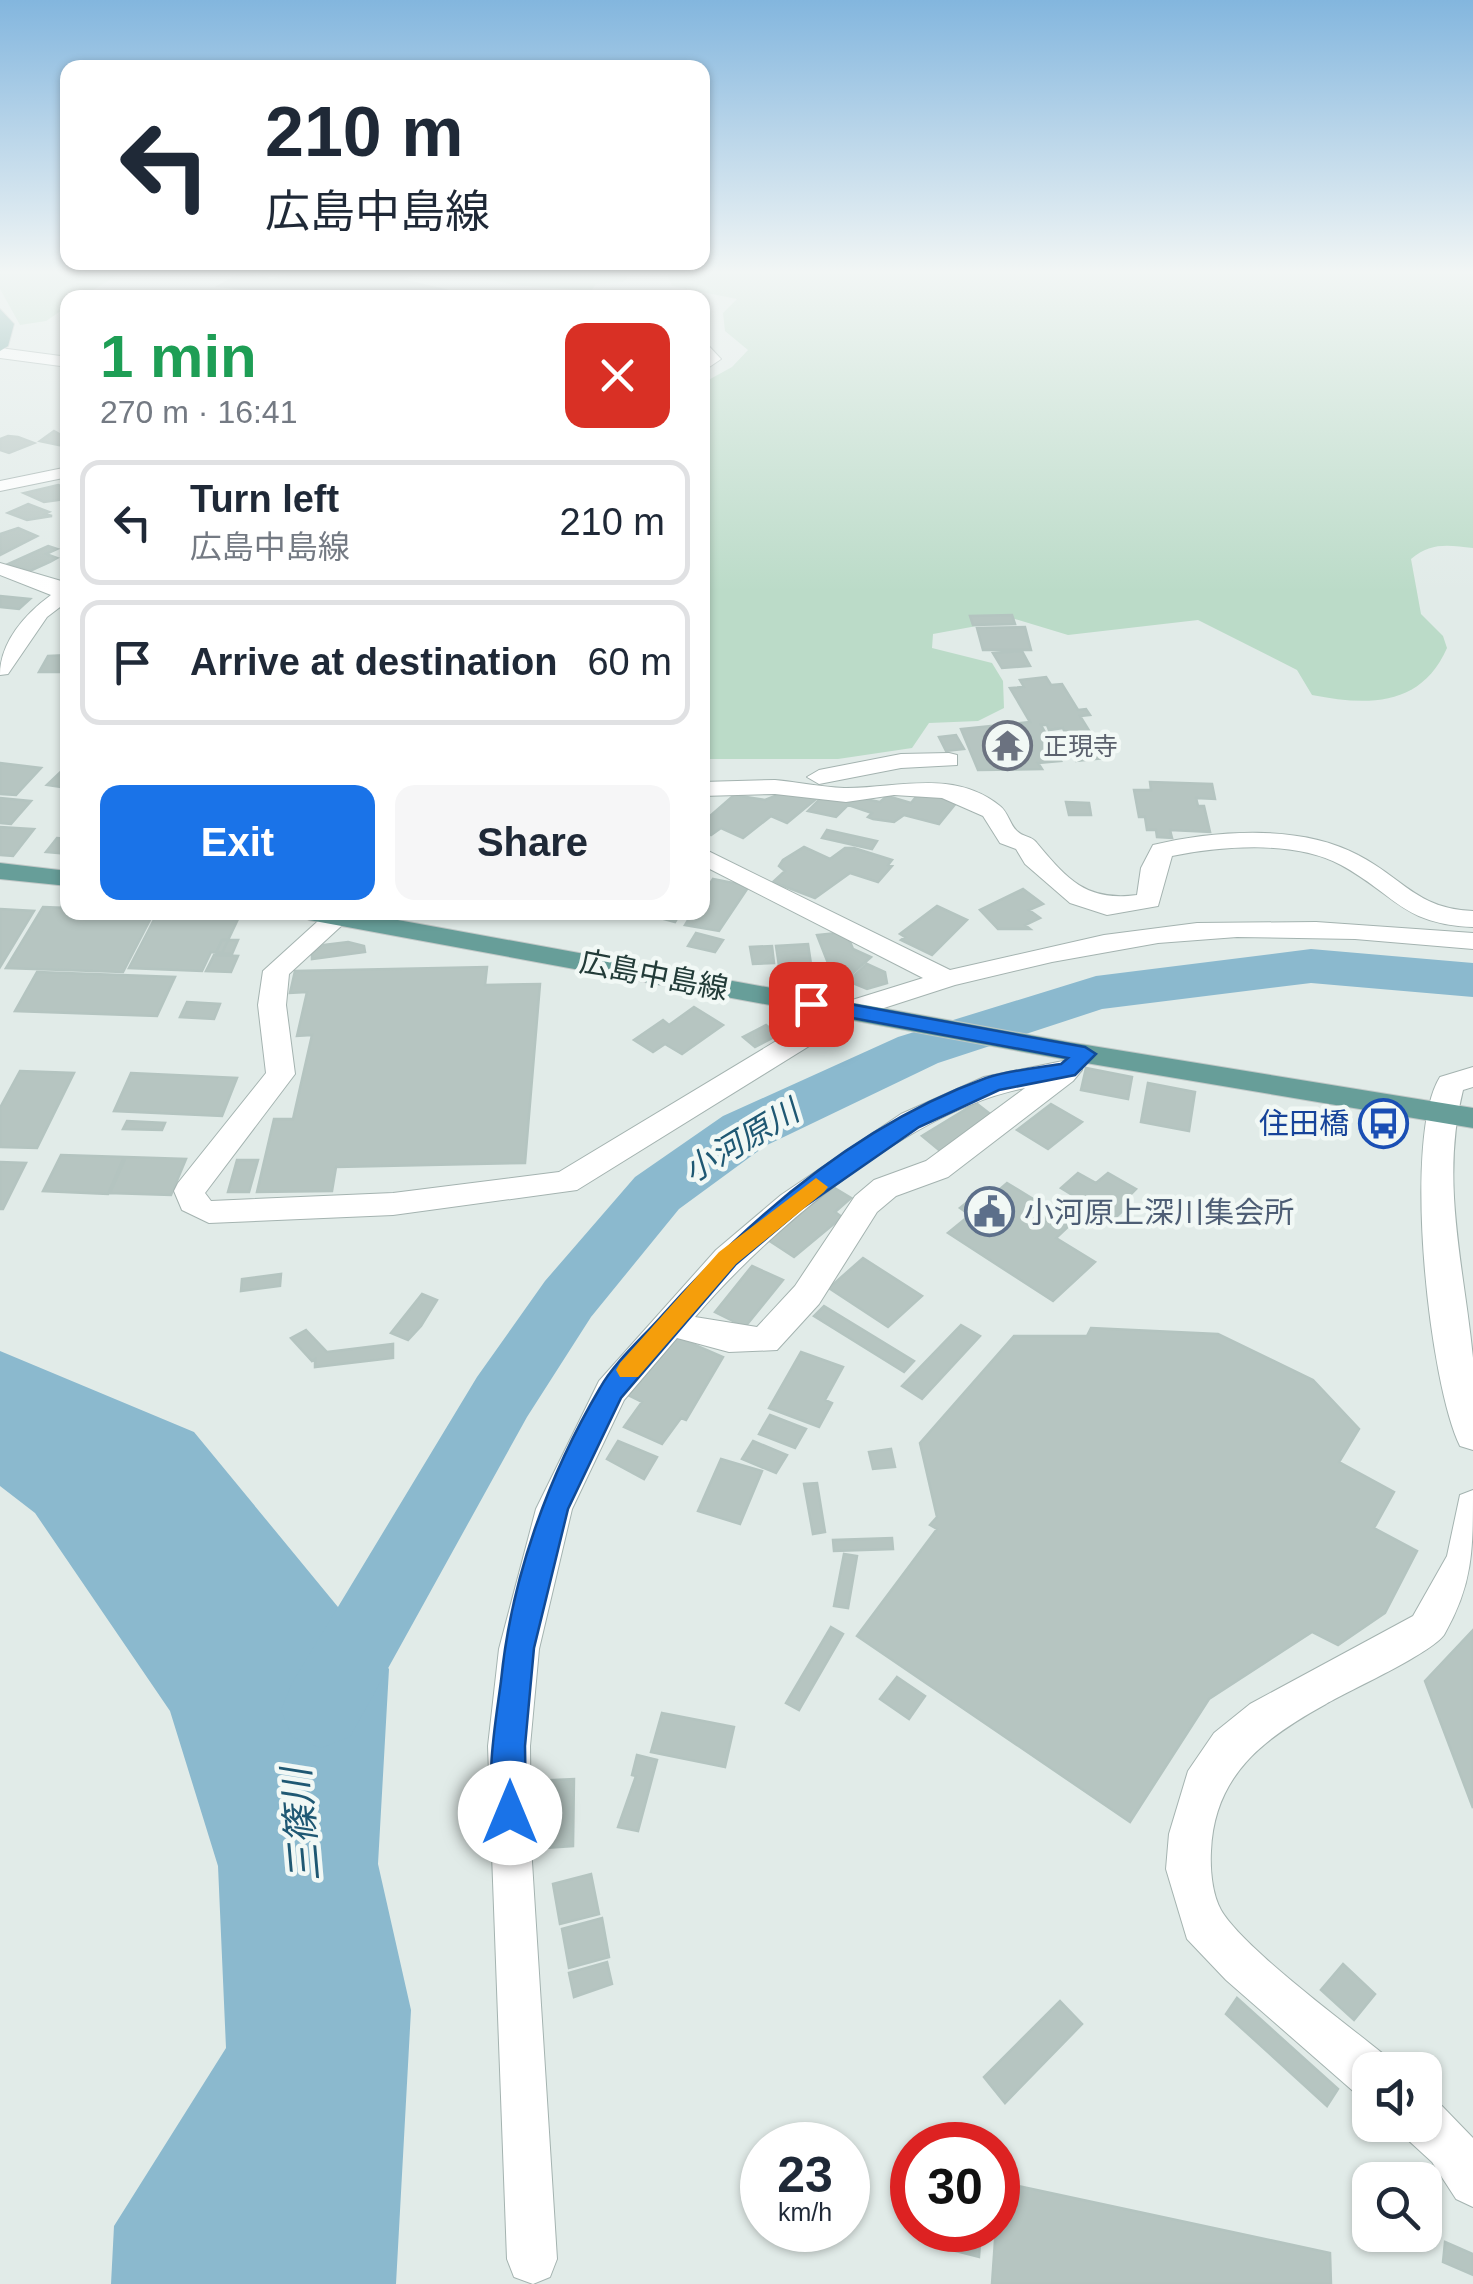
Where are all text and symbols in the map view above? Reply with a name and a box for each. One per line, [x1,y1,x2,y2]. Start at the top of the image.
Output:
text: 210 m [265,93,463,171]
icon: left [100,100,230,230]
text: 広島中島線 [265,186,490,237]
text: 1 min [100,323,257,390]
button: close [565,323,670,428]
text: 270 m · 16:41 [100,394,297,430]
text: Turn left [190,478,339,520]
icon: left [105,495,160,550]
text: 210 m [559,501,665,543]
text: 広島中島線 [190,529,350,565]
icon: arrive [105,635,160,690]
text: Arrive at destination [190,641,557,683]
text: 60 m [587,641,672,683]
temple icon: 正現寺 [982,720,1034,772]
place label: 正現寺 [1043,732,1118,760]
button: Exit [100,785,375,900]
button: Share [395,785,670,900]
street label: 広島中島線 [577,944,731,1006]
pin [769,962,854,1047]
icon: arrive [784,977,839,1032]
water label: 小河原川 [677,1091,808,1189]
bus stop icon: 住田橋 [1358,1097,1410,1149]
place label: 住田橋 [1259,1107,1349,1140]
public building icon: 小河原上深川集会所 [963,1186,1015,1238]
place label: 小河原上深川集会所 [1024,1196,1294,1229]
position arrow [458,1761,562,1865]
water label: 三篠川 [275,1762,327,1884]
map controls [1352,2052,1442,2252]
button: sound [1352,2052,1442,2142]
speed limit sign: 30 [890,2122,1020,2252]
text: 23 [777,2147,833,2203]
button: search [1352,2162,1442,2252]
text: km/h [778,2198,832,2226]

